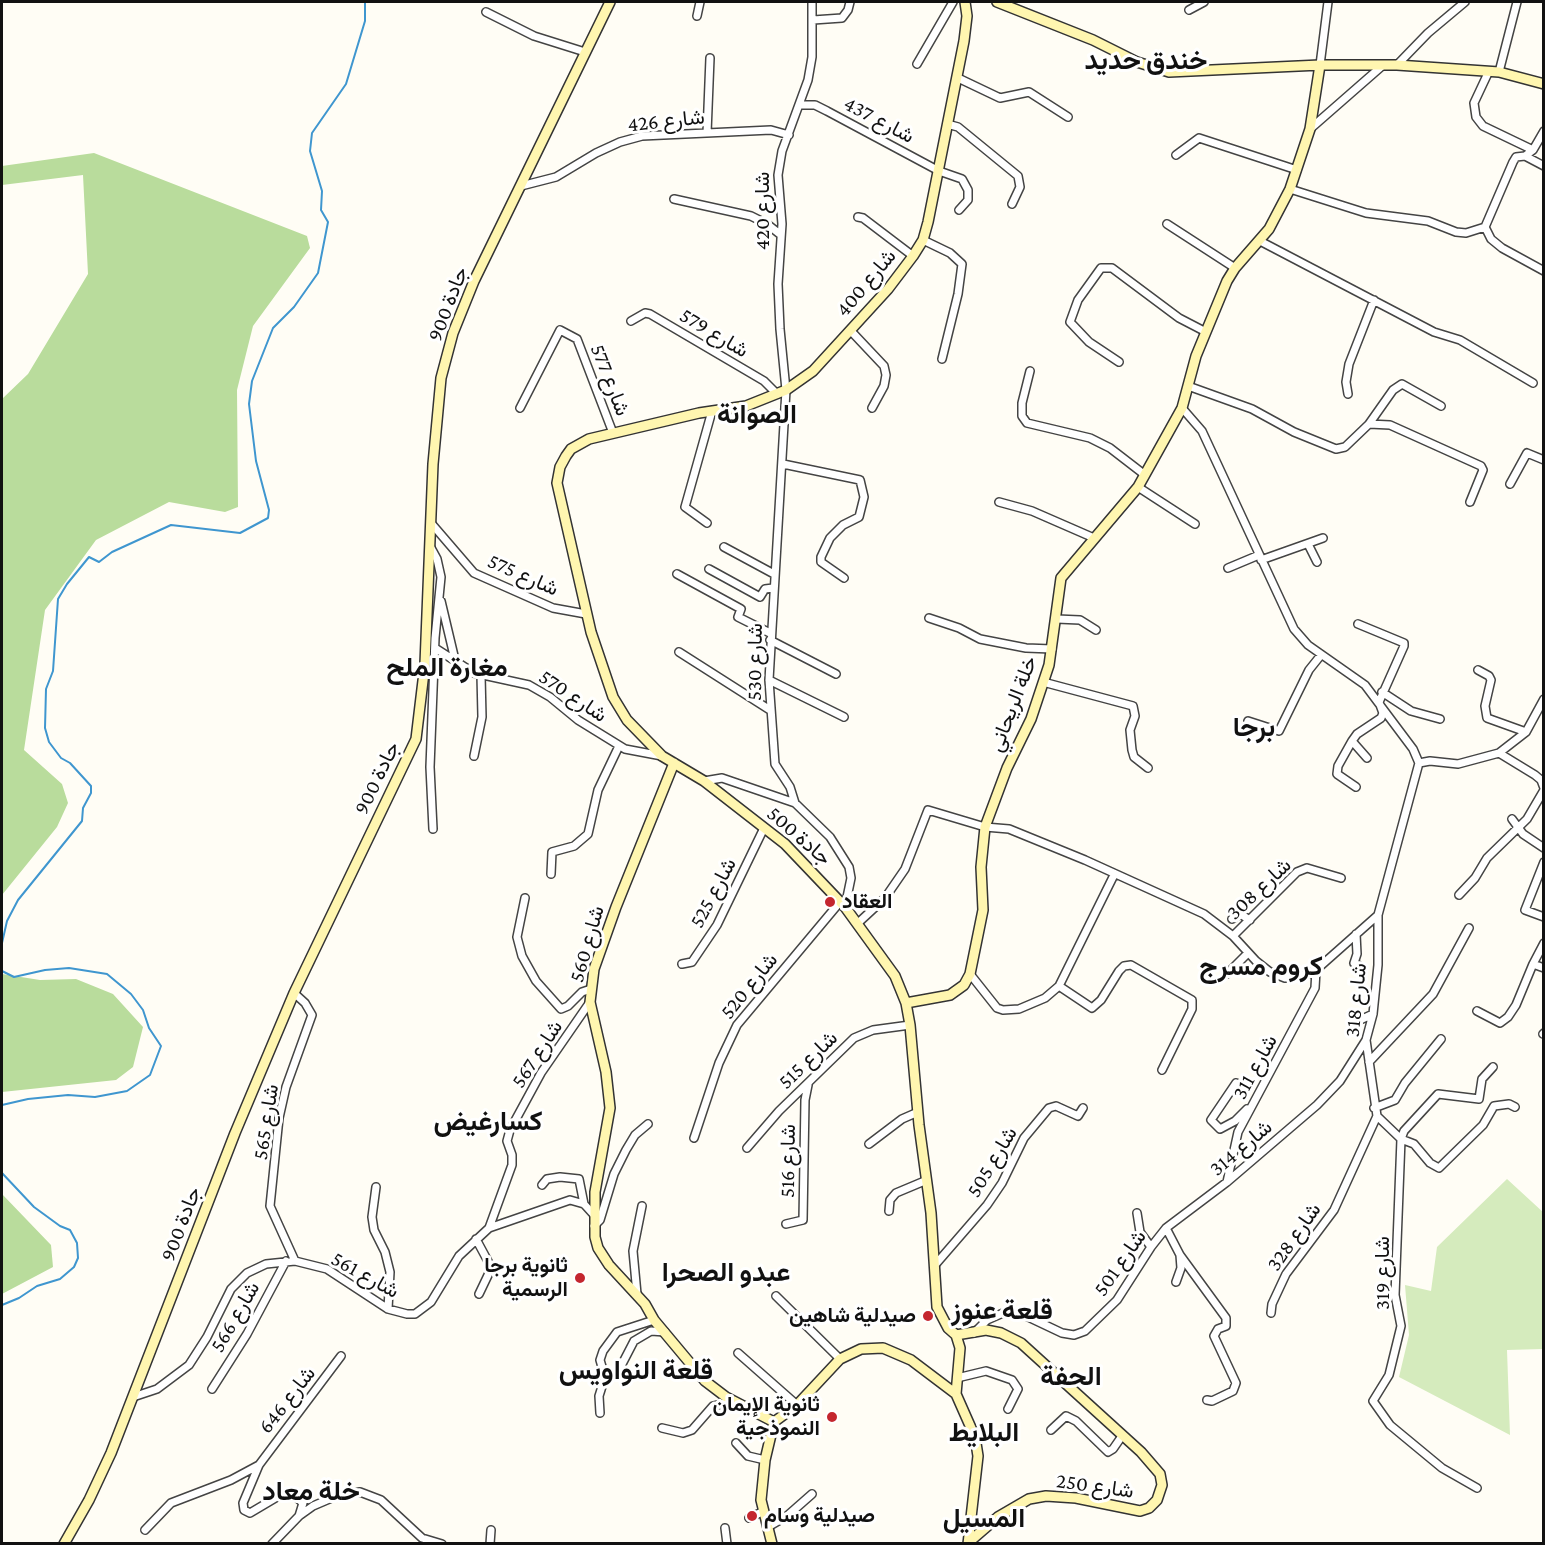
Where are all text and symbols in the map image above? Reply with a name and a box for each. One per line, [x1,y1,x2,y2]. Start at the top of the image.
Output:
district label: خندق حديد [1085,45,1207,77]
street label: شارع 437 [839,91,919,149]
street label: شارع 426 [626,104,706,138]
street label: شارع 420 [750,172,776,250]
street label: شارع 400 [830,244,902,322]
street label: جادة 900 [422,263,474,345]
street label: شارع 579 [675,303,753,363]
street label: شارع 577 [585,341,635,419]
district label: الصوانة [717,399,797,431]
street label: شارع 575 [484,548,562,602]
street label: شارع 530 [742,623,768,701]
district label: مغارة الملح [386,652,508,684]
street label: خلة الريحاني [983,653,1043,755]
street label: شارع 570 [534,664,612,728]
district label: برجا [1233,712,1275,744]
street label: جادة 900 [349,738,405,818]
street label: جادة 500 [762,801,836,871]
street label: شارع 308 [1221,853,1297,925]
street label: شارع 525 [684,854,742,932]
place label: العقاد [842,889,892,915]
marker: العقاد [823,895,837,909]
street label: شارع 560 [564,903,610,985]
street label: شارع 520 [715,948,783,1024]
district label: كروم مسرج [1199,951,1323,983]
street label: شارع 318 [1340,962,1372,1038]
street label: شارع 567 [506,1015,568,1093]
street label: شارع 515 [773,1026,843,1094]
street label: شارع 311 [1227,1030,1283,1104]
street label: شارع 565 [248,1082,284,1162]
district label: كسارغيض [434,1106,542,1138]
street label: شارع 314 [1205,1115,1277,1181]
street label: شارع 505 [961,1122,1023,1202]
street label: شارع 516 [775,1124,801,1198]
street label: جادة 900 [155,1183,207,1265]
street label: شارع 328 [1261,1198,1327,1276]
street label: شارع 501 [1088,1225,1152,1301]
street label: شارع 319 [1370,1236,1396,1310]
street label: شارع 561 [327,1246,403,1304]
place label: ثانوية برجا الرسمية [484,1253,568,1303]
district label: عبدو الصحرا [662,1257,790,1289]
marker: ثانوية برجا الرسمية [573,1271,587,1285]
street label: شارع 566 [205,1277,265,1357]
district label: قلعة عنوز [951,1295,1053,1327]
place label: صيدلية شاهين [789,1303,916,1329]
marker: صيدلية شاهين [921,1309,935,1323]
district label: قلعة النواويس [559,1355,713,1387]
street label: شارع 646 [253,1361,321,1439]
district label: الحفة [1040,1361,1102,1393]
place label: ثانوية الإيمان النموذجية [712,1392,820,1442]
marker: ثانوية الإيمان النموذجية [825,1410,839,1424]
district label: البلايط [949,1417,1019,1449]
street label: شارع 250 [1055,1468,1135,1504]
district label: خلة معاد [262,1476,360,1508]
place label: صيدلية وسام [764,1503,875,1529]
district label: المسيل [943,1503,1025,1535]
marker: صيدلية وسام [745,1509,759,1523]

